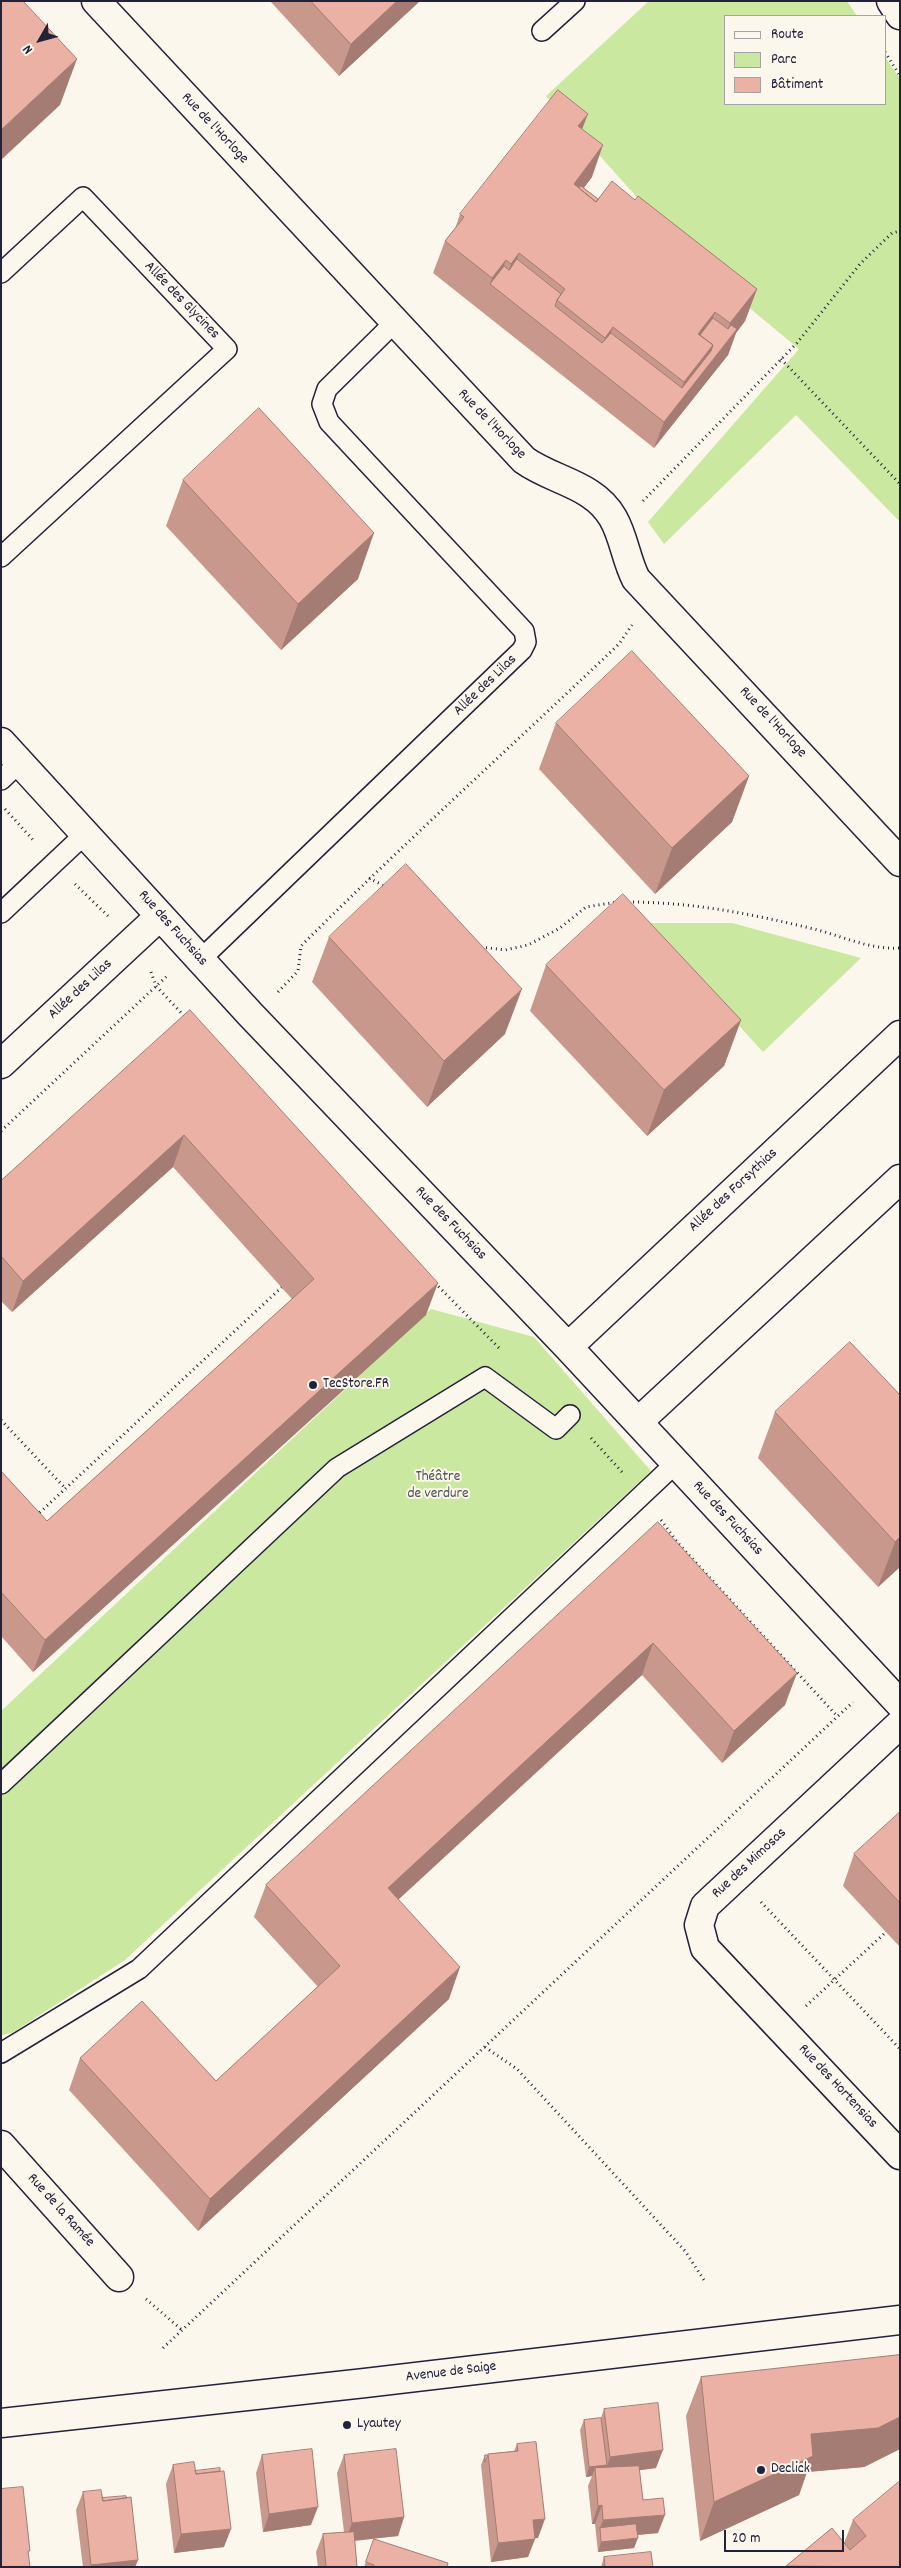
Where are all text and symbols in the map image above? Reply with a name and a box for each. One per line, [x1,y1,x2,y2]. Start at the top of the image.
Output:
north arrow [15,15,65,65]
legend [724,15,886,105]
text: Route [771,24,804,46]
text: N [18,40,38,58]
text: Parc [771,49,796,71]
text: Bâtiment [771,74,823,96]
street label: Rue de l'Horloge [176,90,252,168]
street label: Allée des Glycines [139,258,223,344]
street label: Rue de l'Horloge [453,386,529,464]
street label: Allée des Lilas [451,651,521,721]
street label: Rue de l'Horloge [734,684,810,762]
street label: Rue des Fuchsias [133,887,211,971]
street label: Allée des Lilas [45,956,117,1024]
street label: Allée des Forsythias [686,1145,782,1237]
street label: Rue des Fuchsias [410,1183,490,1265]
place label: TecStore.FR [323,1376,389,1394]
marker: TecStore.FR [307,1379,319,1391]
park label: Théâtre de verdure [407,1469,469,1504]
street label: Rue des Fuchsias [688,1478,766,1560]
street label: Rue des Mimosas [709,1825,791,1903]
street label: Rue des Hortensias [793,2041,881,2133]
street label: Rue de la Ramée [22,2171,98,2251]
street label: Avenue de Saige [405,2359,497,2387]
place label: Lyautey [357,2416,401,2434]
marker: Lyautey [341,2419,353,2431]
place label: Declick [771,2461,810,2479]
marker: Declick [755,2464,767,2476]
scale bar [726,2520,846,2552]
text: 20 m [732,2528,760,2550]

